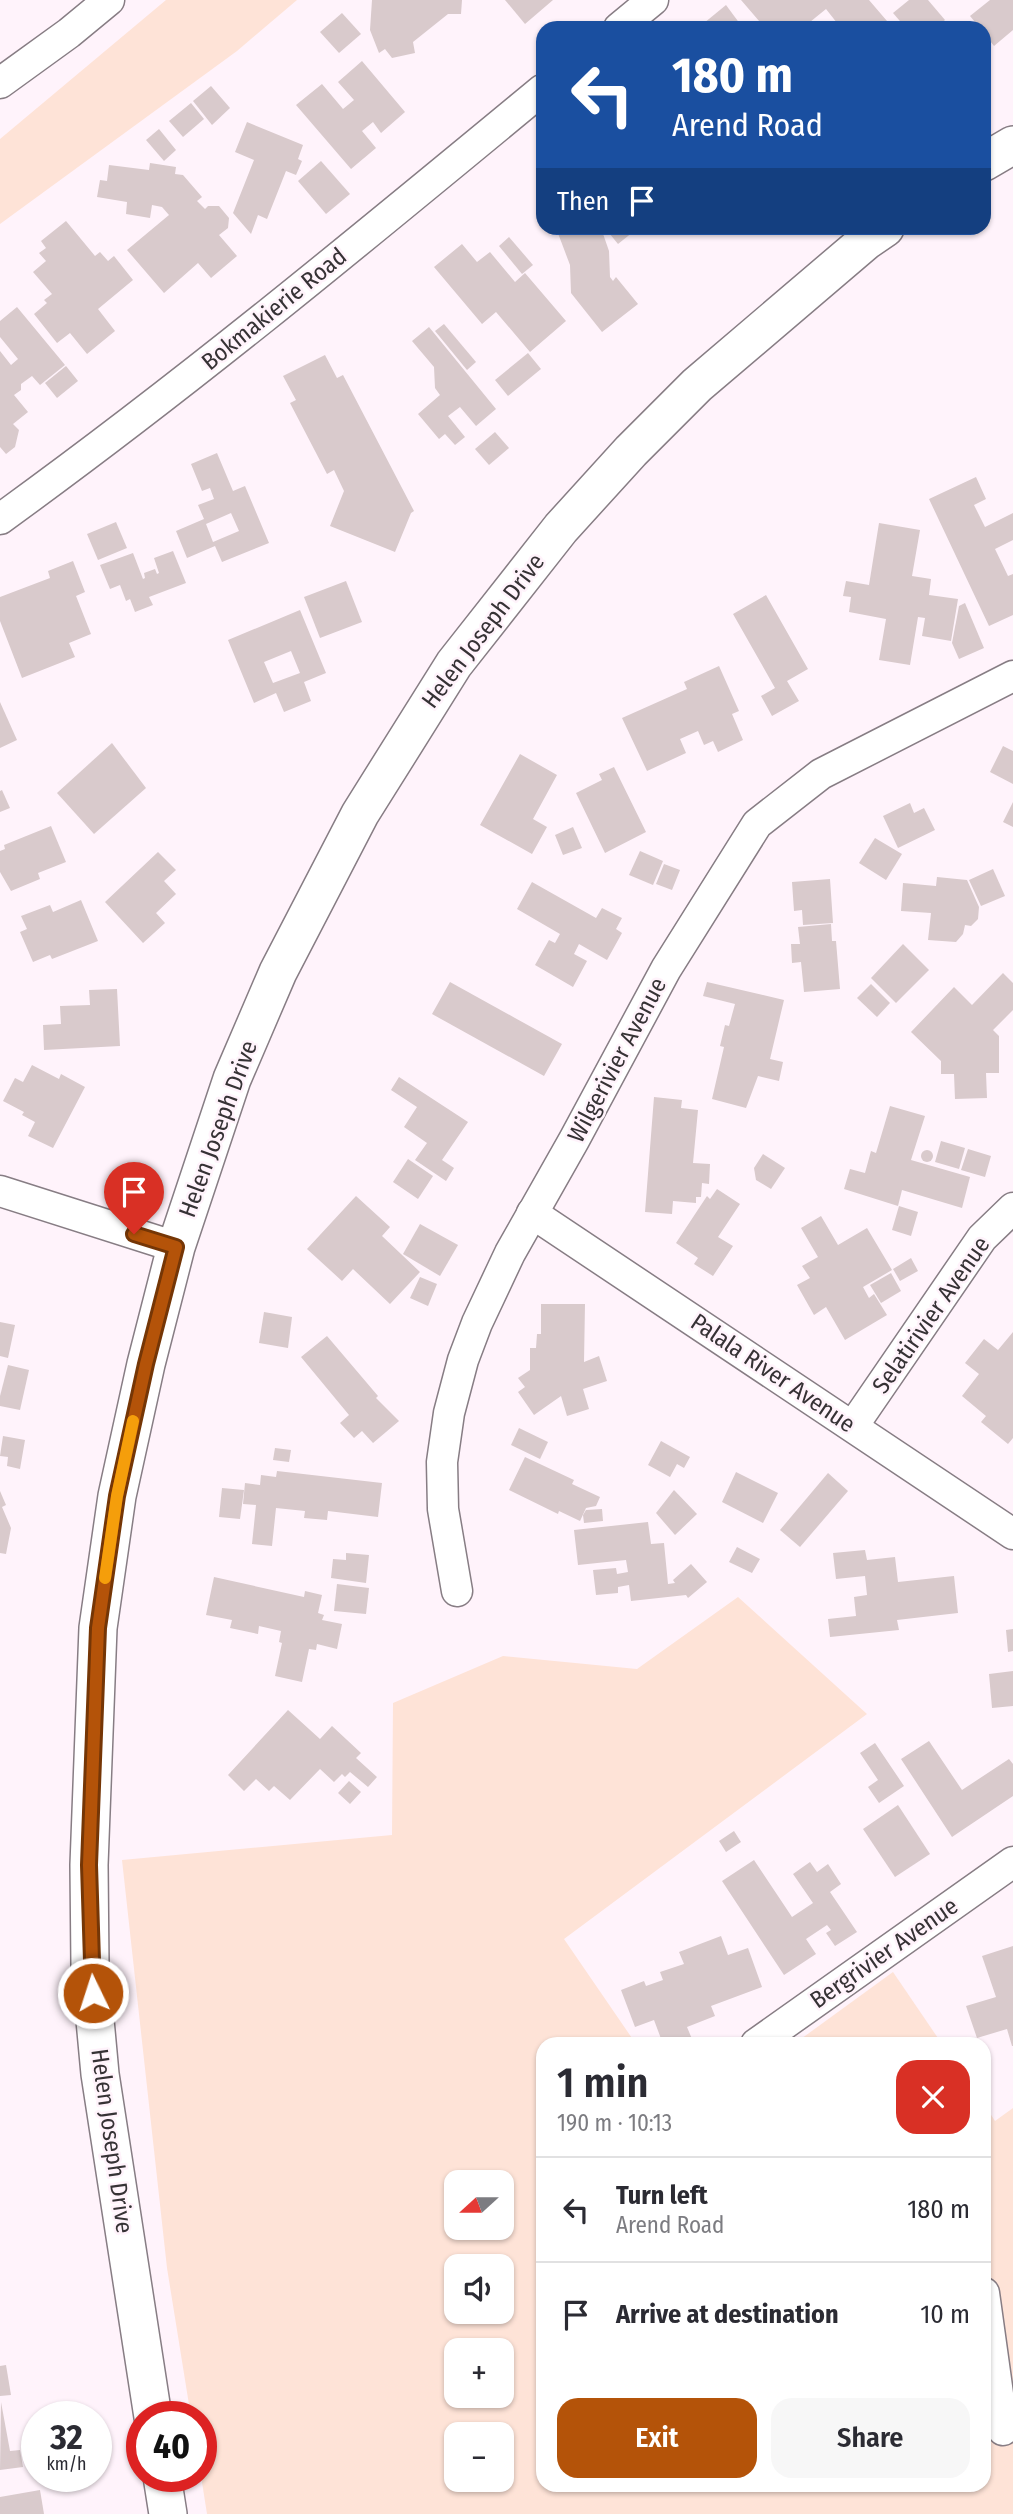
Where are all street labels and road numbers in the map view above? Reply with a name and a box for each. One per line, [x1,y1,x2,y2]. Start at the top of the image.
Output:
street label: Bokmakierie Road [196,242,352,376]
street label: Helen Joseph Drive [416,548,550,714]
street label: Wilgerivier Avenue [562,973,672,1147]
street label: Helen Joseph Drive [173,1037,263,1221]
street label: Selatirivier Avenue [867,1231,995,1399]
street label: Palala River Avenue [686,1308,860,1438]
street label: Bergrivier Avenue [805,1892,963,2014]
street label: Helen Joseph Drive [85,2047,139,2235]

